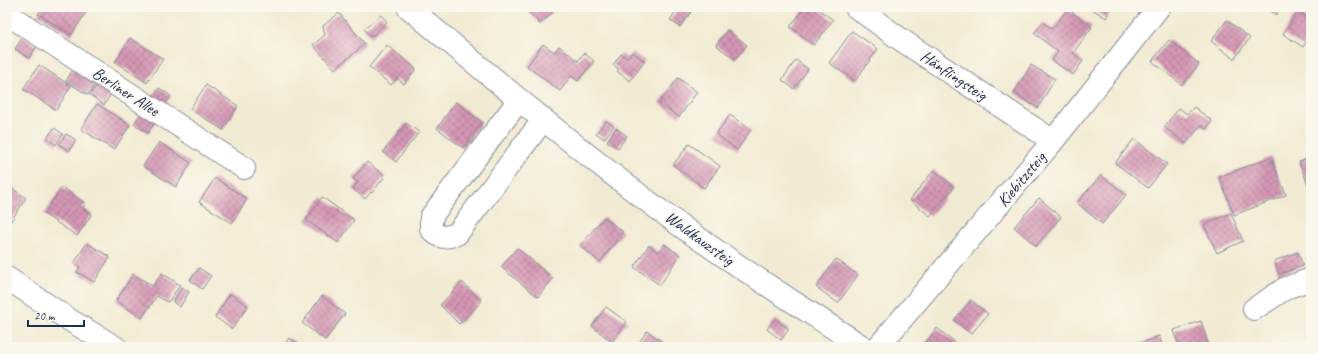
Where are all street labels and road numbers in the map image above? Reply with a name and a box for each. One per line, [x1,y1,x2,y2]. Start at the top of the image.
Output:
street label: Hänflingsteig [917,46,992,106]
street label: Berliner Allee [88,62,164,122]
street label: Kiebitzsteig [992,147,1051,211]
street label: Waldkauzsteig [661,206,739,271]

